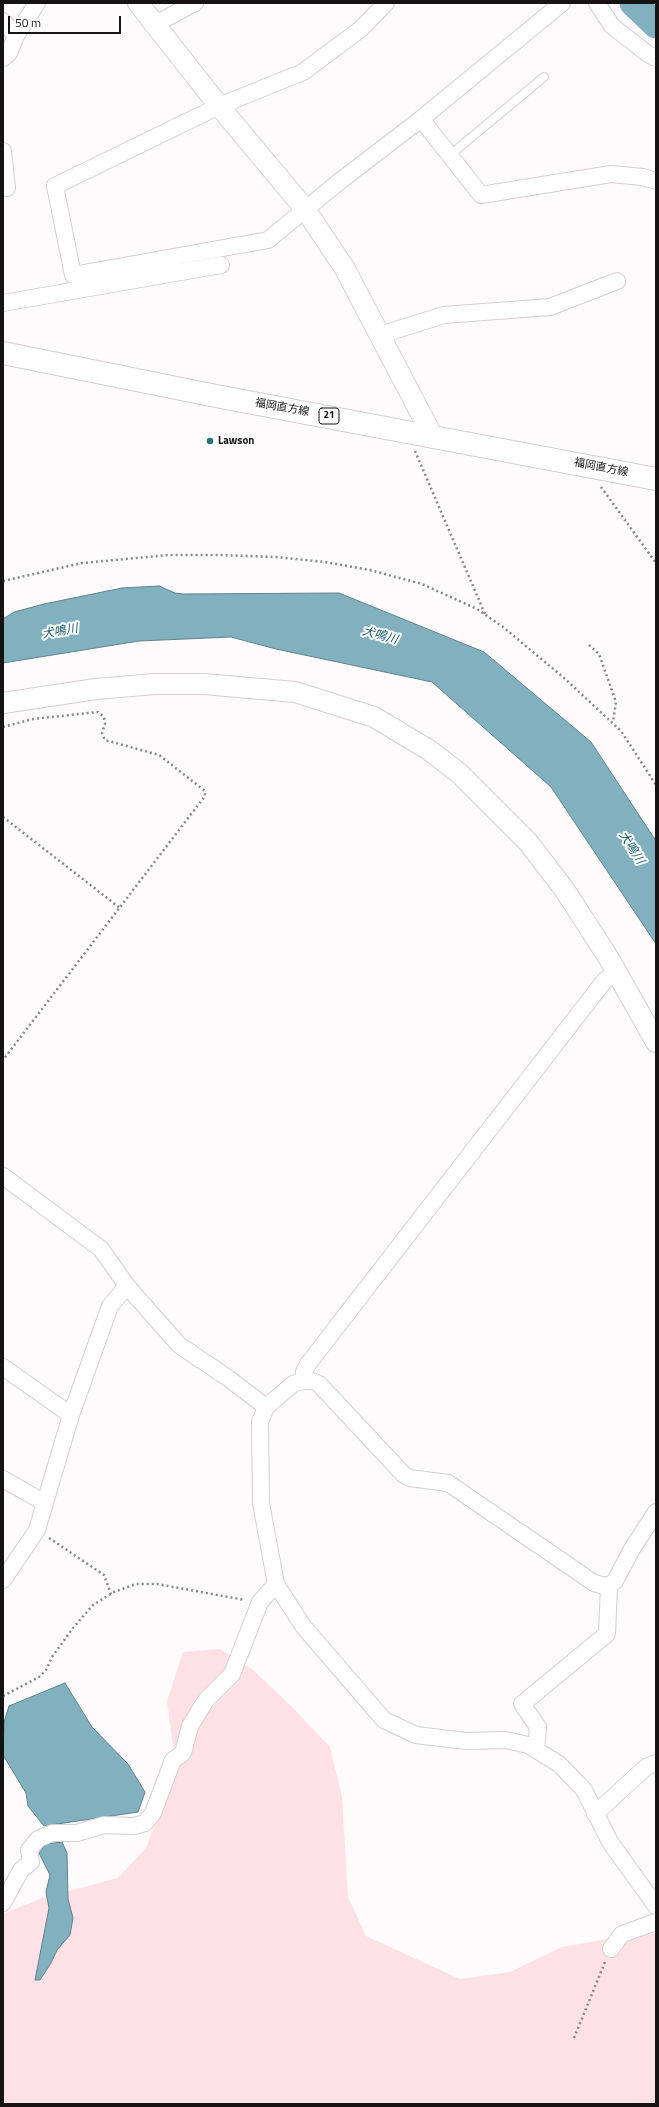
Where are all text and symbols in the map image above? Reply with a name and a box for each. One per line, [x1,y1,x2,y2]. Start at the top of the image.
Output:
scale bar [10,8,123,34]
text: 50 m [15,13,41,32]
street label: 福岡直方線 [254,397,310,419]
road number: 21 [319,408,339,424]
place label: Lawson [218,434,254,448]
marker: Lawson [205,436,215,446]
street label: 福岡直方線 [573,456,629,480]
water label: 犬鳴川 [41,622,79,642]
water label: 犬鳴川 [361,624,399,648]
water label: 犬鳴川 [615,829,647,867]

